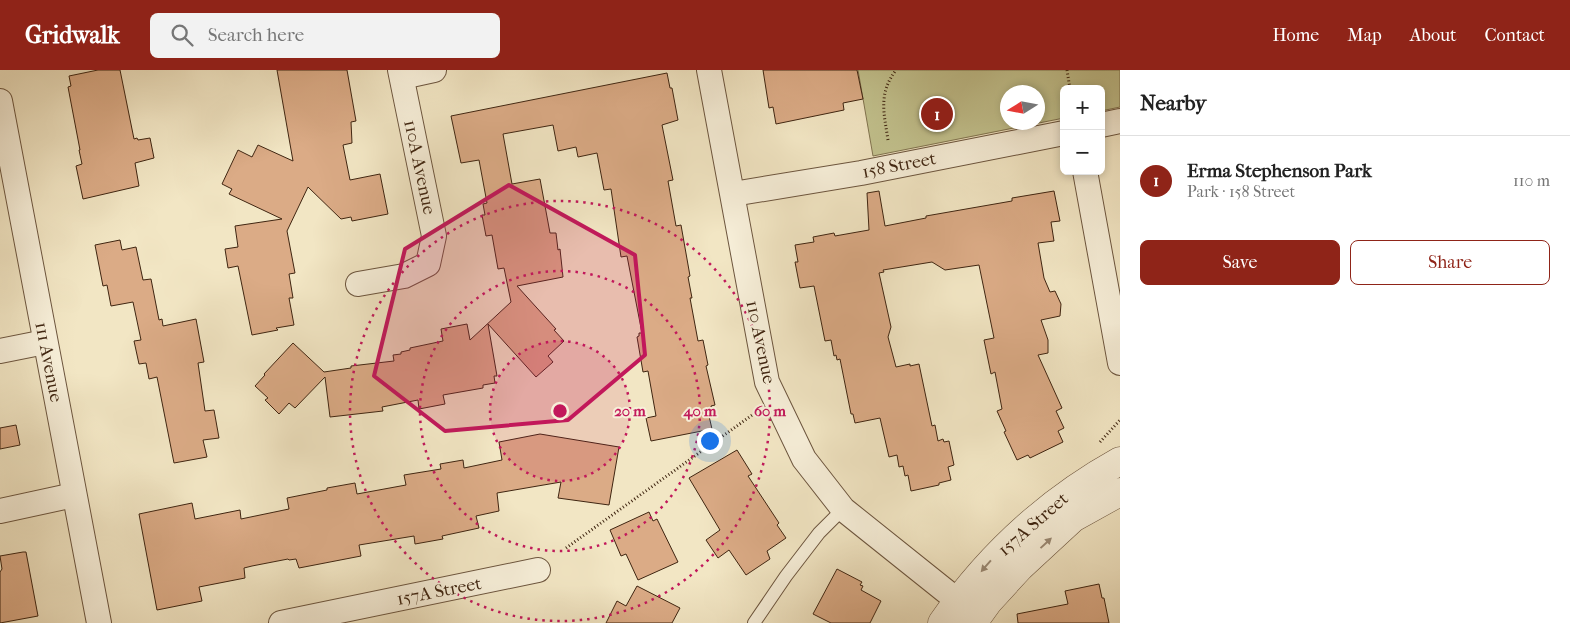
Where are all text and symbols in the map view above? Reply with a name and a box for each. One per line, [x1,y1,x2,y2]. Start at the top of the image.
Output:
search box [150,13,500,58]
text: Gridwalk [25,21,120,49]
icon: search [168,21,196,49]
text: Search here [208,24,304,46]
text: Home [1272,25,1319,46]
text: Map [1347,25,1382,46]
text: About [1410,25,1456,46]
text: Contact [1484,25,1545,46]
north arrow [1000,85,1045,130]
map controls [1060,85,1105,175]
button: + [1060,85,1105,130]
text: Nearby [1140,91,1206,115]
pin: 1 [921,95,953,133]
street label: 110A Avenue [399,118,440,216]
button: − [1060,130,1105,175]
street label: 158 Street [861,148,938,183]
text: Erma Stephenson Park [1187,160,1372,182]
text: 1 [1153,171,1159,190]
text: 110 m [1513,171,1550,190]
text: Park · 158 Street [1187,182,1295,201]
button: Save [1140,240,1340,285]
button: Share [1350,240,1550,285]
street label: 110 Avenue [741,299,780,386]
street label: 111 Avenue [30,320,67,404]
centre of rings [551,402,569,420]
text: 20 m [614,402,646,420]
text: 40 m [683,402,717,420]
text: 60 m [754,402,787,420]
your location [697,428,723,454]
street label: 157A Street [994,488,1073,560]
one-way arrow [1040,537,1052,549]
one-way arrow [981,560,992,573]
street label: 157A Street [395,573,484,610]

